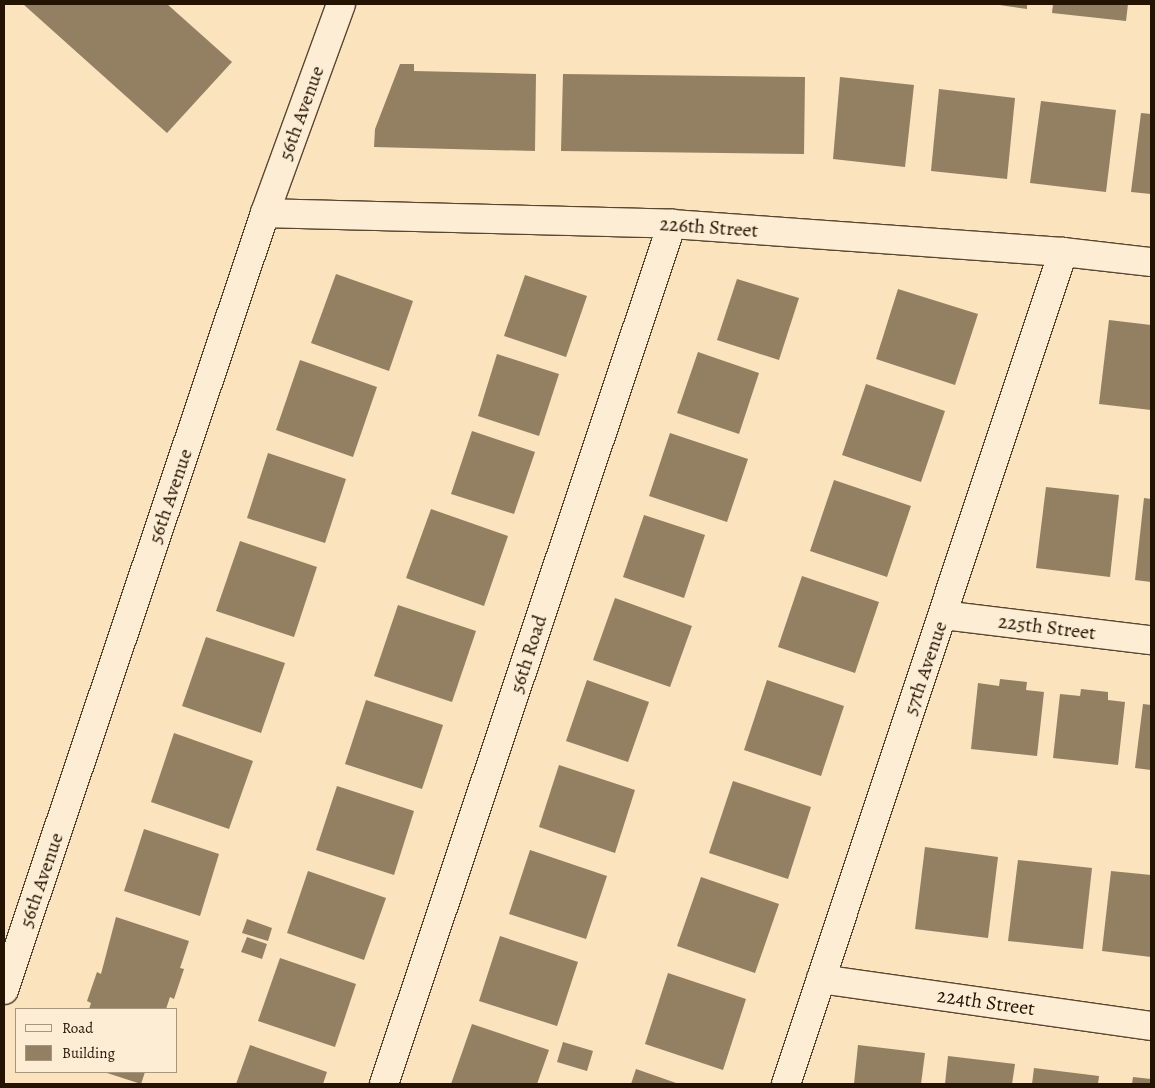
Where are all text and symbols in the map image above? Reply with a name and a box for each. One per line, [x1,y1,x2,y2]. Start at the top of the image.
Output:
street label: 56th Avenue [273,63,329,163]
street label: 226th Street [659,212,759,242]
street label: 56th Avenue [143,445,197,547]
street label: 225th Street [997,609,1097,645]
street label: 56th Road [504,612,552,696]
street label: 57th Avenue [898,618,952,718]
street label: 56th Avenue [14,829,68,931]
street label: 224th Street [936,983,1036,1021]
legend [15,1008,178,1073]
text: Road [62,1018,93,1038]
text: Building [62,1043,115,1063]

